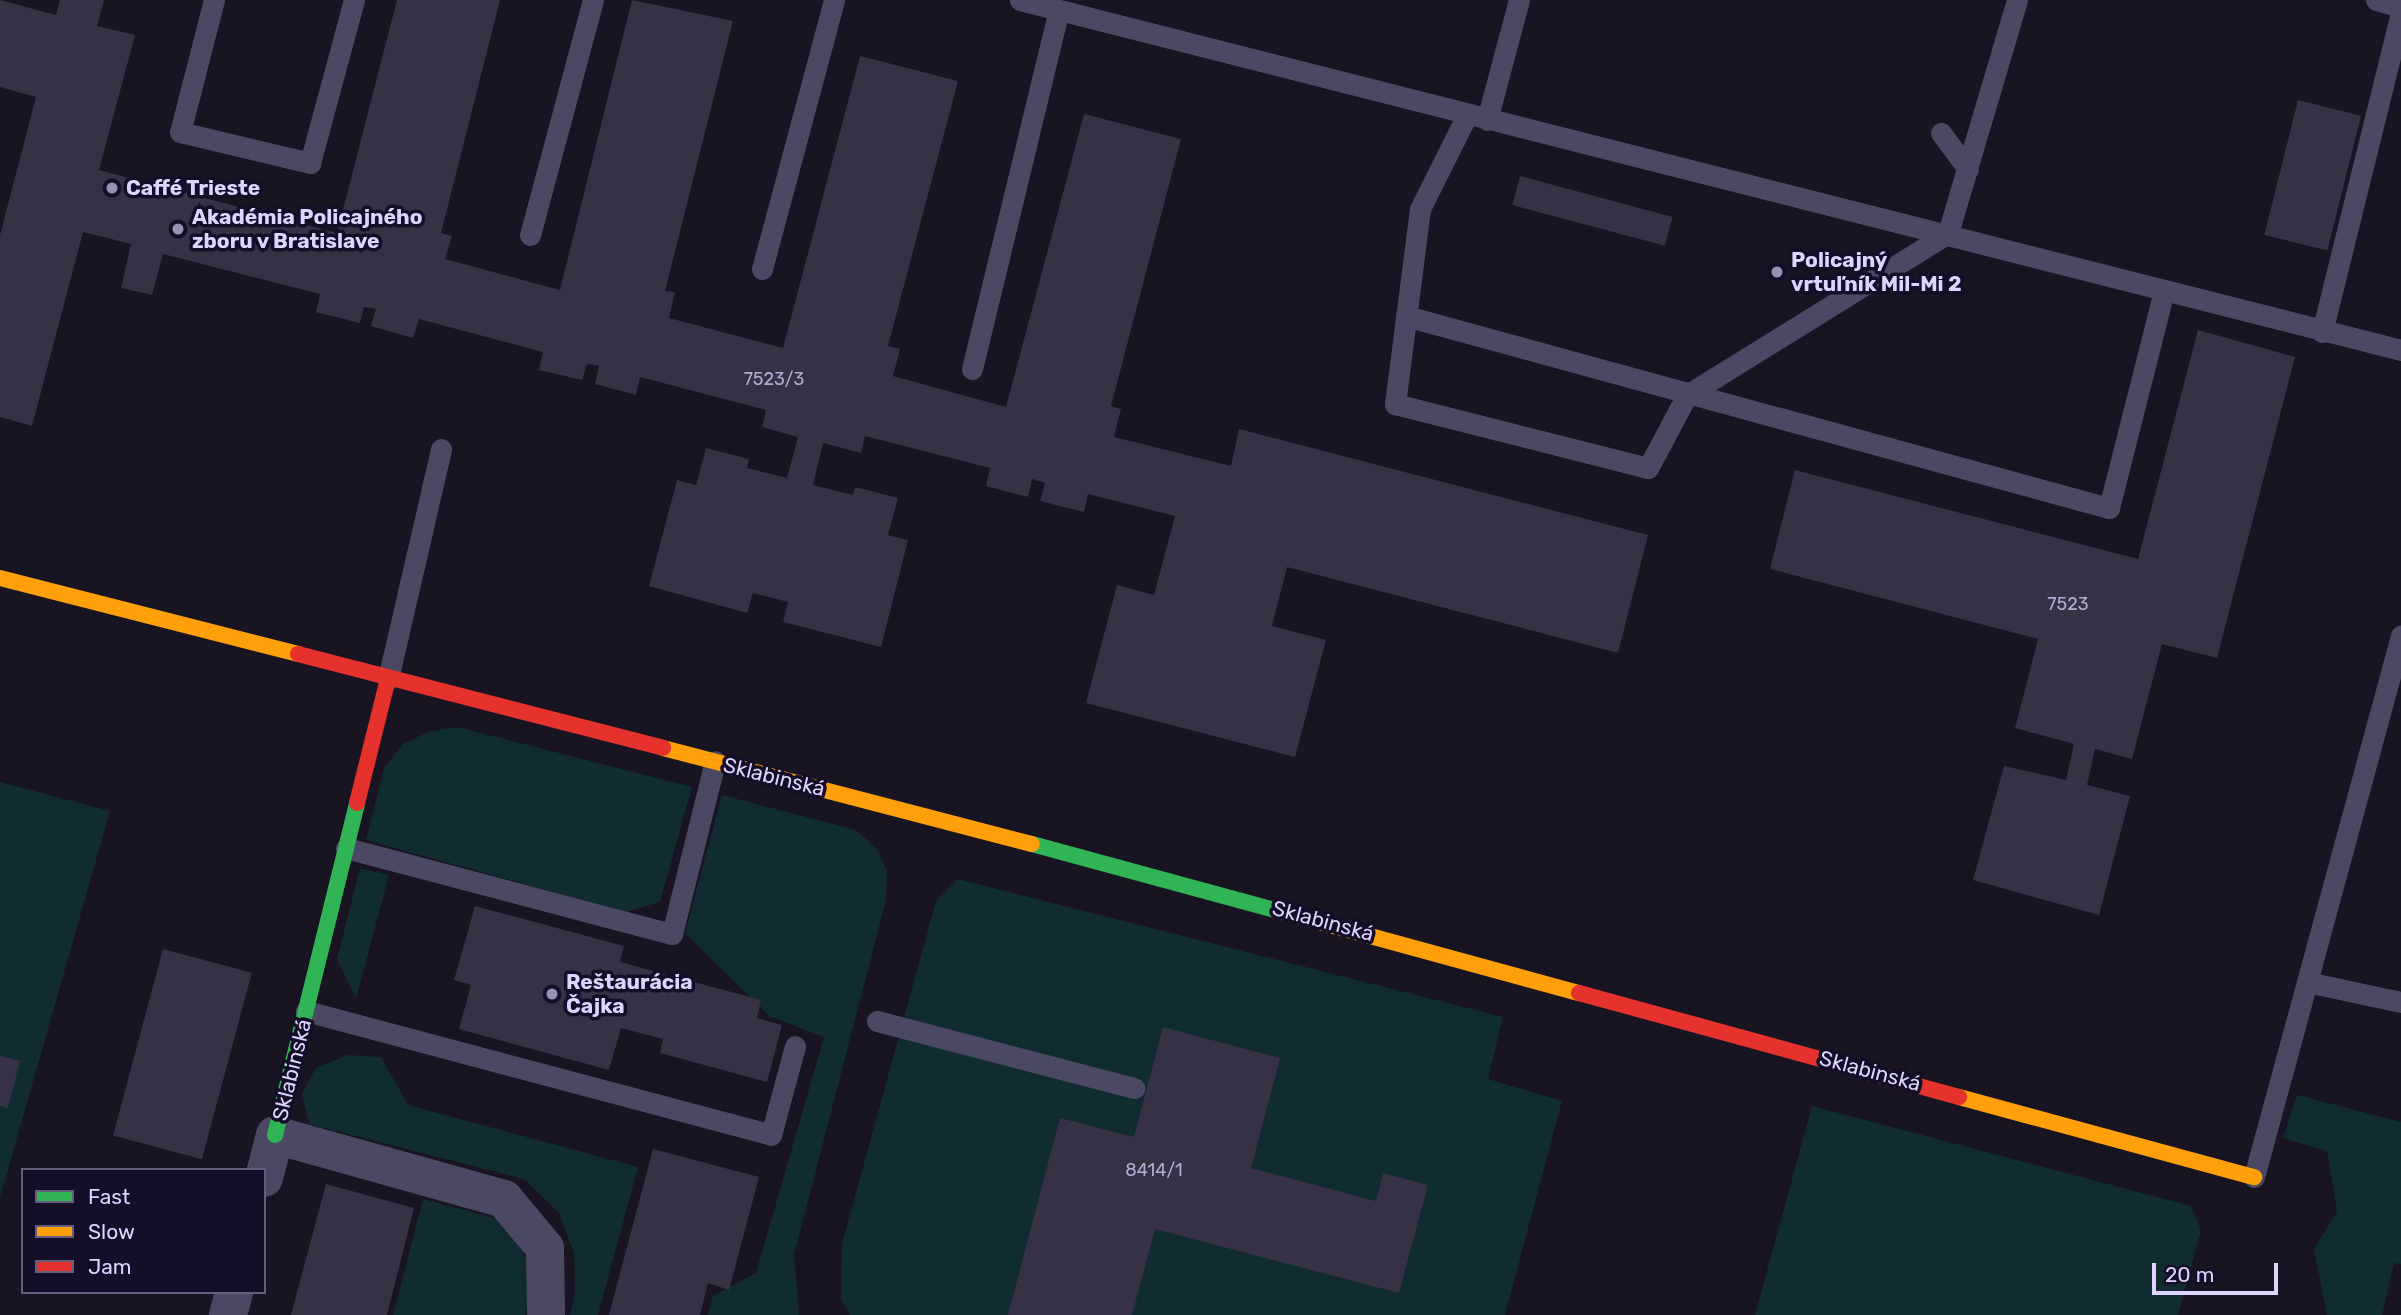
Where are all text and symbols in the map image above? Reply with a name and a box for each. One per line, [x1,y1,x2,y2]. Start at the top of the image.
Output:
place label: Caffé Trieste [126,175,261,201]
marker: Caffé Trieste [104,180,120,196]
place label: Akadémia Policajného zboru v Bratislave [192,204,423,254]
marker: Akadémia Policajného zboru v Bratislave [170,221,186,237]
place label: Policajný vrtuľník Mil-Mi 2 [1791,247,1962,297]
marker: Policajný vrtuľník Mil-Mi 2 [1769,264,1785,280]
house number: 7523/3 [744,368,804,390]
house number: 7523 [2047,593,2089,615]
street label: Sklabinská [721,752,827,802]
street label: Sklabinská [1270,895,1376,947]
place label: Reštaurácia Čajka [566,969,693,1019]
marker: Reštaurácia Čajka [544,986,560,1002]
street label: Sklabinská [267,1017,317,1123]
street label: Sklabinská [1817,1045,1923,1097]
house number: 8414/1 [1125,1159,1183,1181]
legend [21,1168,266,1294]
text: Fast [88,1184,130,1209]
text: Slow [88,1219,135,1244]
scale bar [2156,1248,2282,1292]
text: Jam [88,1254,132,1279]
text: 20 m [2165,1262,2214,1287]

